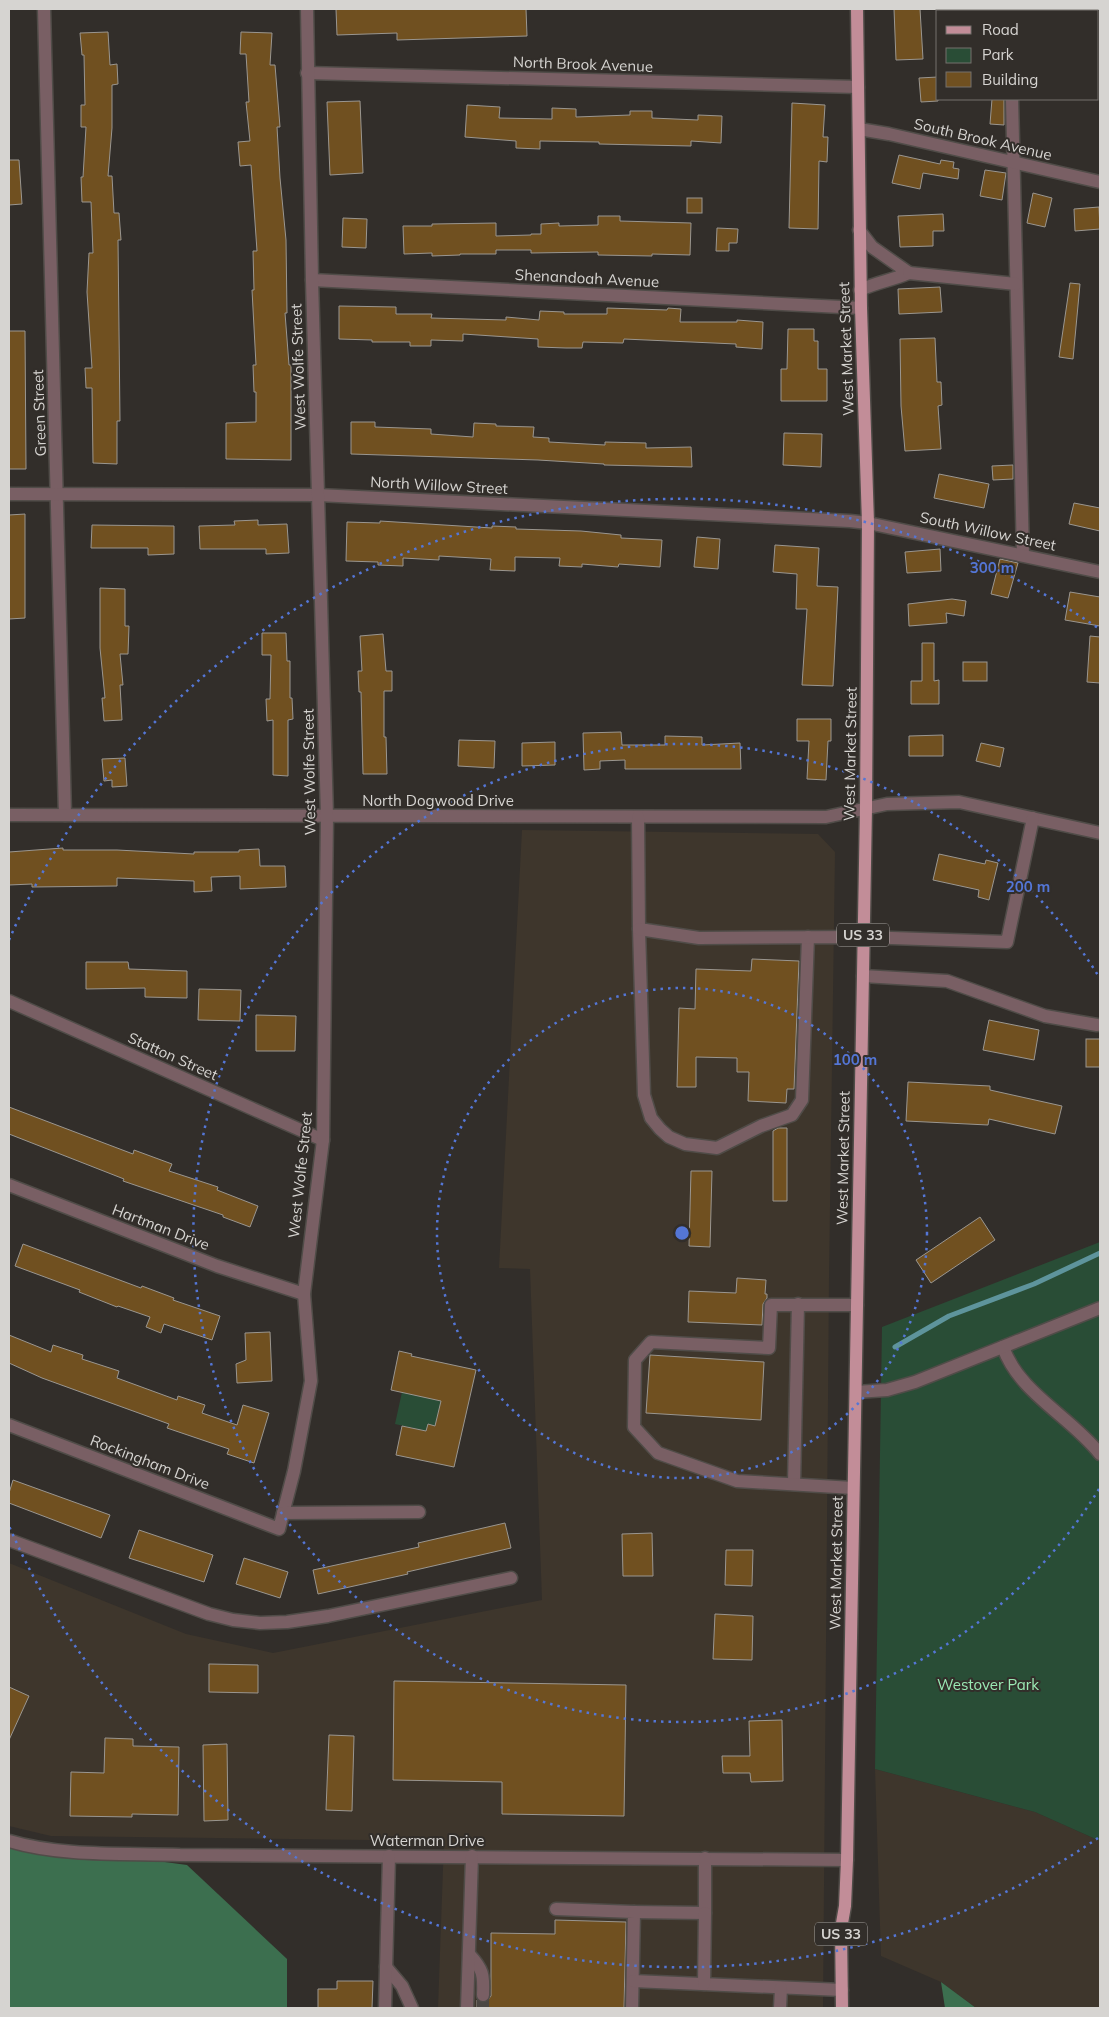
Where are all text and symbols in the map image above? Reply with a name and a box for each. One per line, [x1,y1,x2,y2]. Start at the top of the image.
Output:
legend [936,10,1099,100]
text: Road [982,20,1019,39]
text: Park [982,45,1014,64]
street label: North Brook Avenue [513,52,653,76]
text: Building [982,70,1038,89]
street label: South Brook Avenue [912,114,1054,164]
street label: Shenandoah Avenue [514,265,660,291]
street label: West Market Street [834,282,858,416]
street label: West Wolfe Street [286,303,310,431]
street label: Green Street [28,369,50,457]
street label: North Willow Street [370,472,508,498]
street label: South Willow Street [918,507,1058,555]
text: 300 m [970,558,1014,577]
street label: West Market Street [839,687,861,821]
street label: West Wolfe Street [298,708,320,836]
street label: North Dogwood Drive [362,791,514,810]
text: 200 m [1006,877,1050,896]
road number: US 33 [837,924,889,946]
street label: Statton Street [125,1028,221,1084]
text: 100 m [833,1050,877,1069]
street label: West Market Street [832,1091,854,1225]
street label: West Wolfe Street [284,1111,316,1239]
street label: Hartman Drive [110,1200,212,1254]
centre of rings [673,1224,691,1242]
street label: Rockingham Drive [88,1430,212,1494]
street label: West Market Street [825,1496,847,1630]
park label: Westover Park [937,1675,1039,1694]
street label: Waterman Drive [370,1831,484,1850]
road number: US 33 [815,1922,867,1946]

